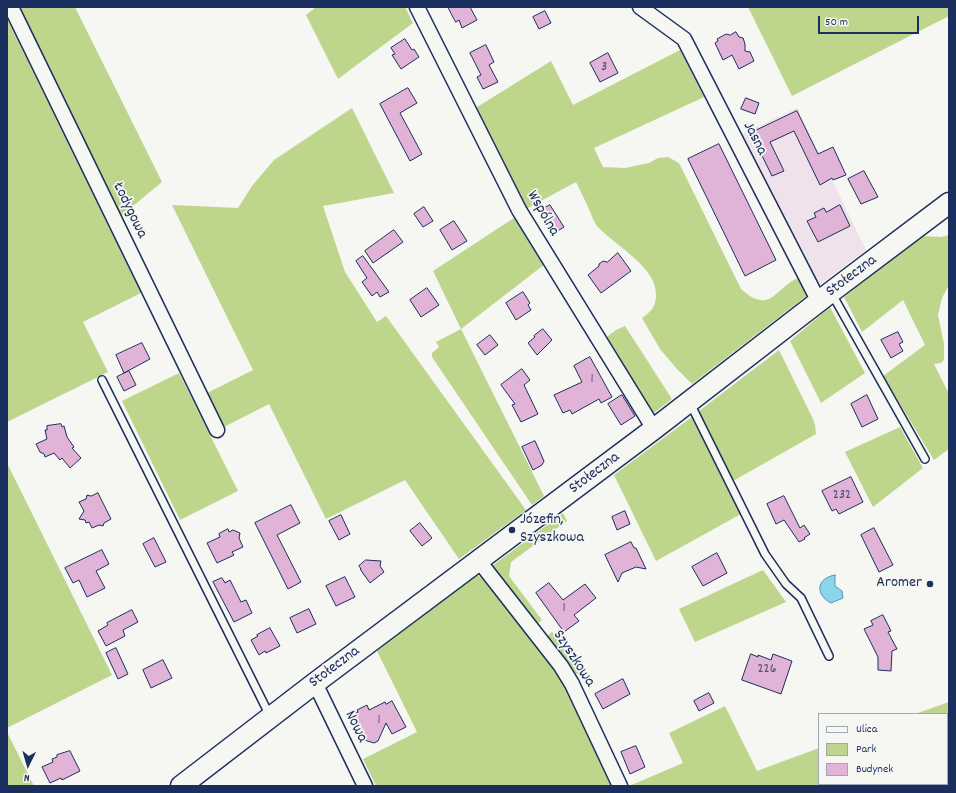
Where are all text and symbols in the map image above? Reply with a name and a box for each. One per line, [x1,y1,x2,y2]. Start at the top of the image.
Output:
scale bar [820,8,921,34]
text: 50 m [825,14,848,31]
house number: 3 [601,60,607,76]
street label: Jasna [738,119,770,159]
street label: Łodygowa [107,180,151,242]
street label: Wspólna [521,188,563,240]
street label: Stołeczna [823,252,881,302]
house number: 1 [590,372,594,388]
street label: Stołeczna [566,449,624,499]
house number: 232 [833,488,851,504]
place label: Józefin, Szyszkowa [520,511,584,549]
marker: Józefin, Szyszkowa [507,525,517,535]
place label: Aromer [876,574,922,594]
marker: Aromer [925,579,935,589]
house number: 1 [562,601,566,617]
street label: Szyszkowa [548,627,598,691]
street label: Stołeczna [306,643,364,693]
house number: 226 [757,662,777,678]
street label: Nowa [339,708,371,746]
house number: 1 [377,713,381,729]
legend [818,713,948,785]
text: Ulica [856,721,877,738]
text: Park [856,741,876,758]
north arrow [8,745,48,785]
text: Budynek [856,761,893,778]
text: N [24,769,30,785]

